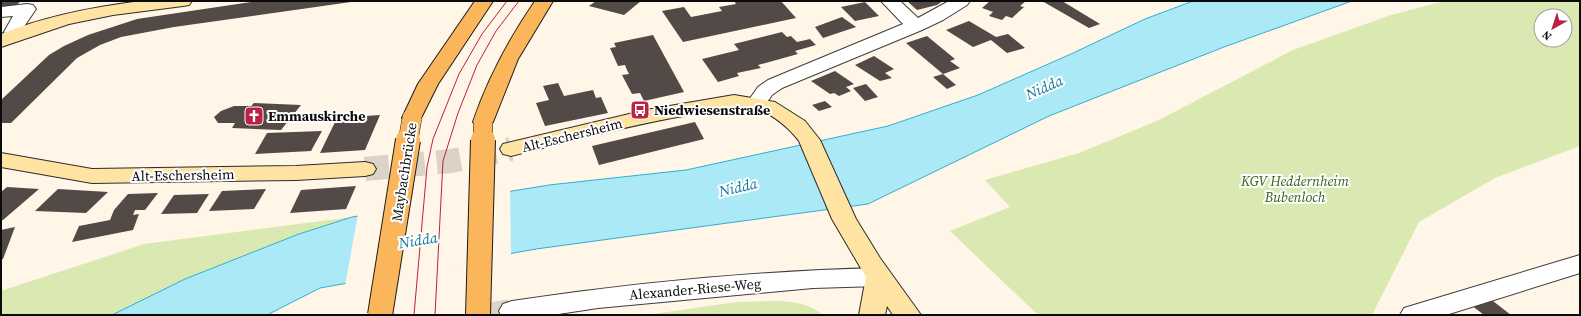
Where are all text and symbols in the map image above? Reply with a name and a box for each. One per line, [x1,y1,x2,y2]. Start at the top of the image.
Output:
north arrow [1533,8,1573,48]
text: N [1539,27,1555,44]
water label: Nidda [1021,69,1066,105]
bus stop icon: Niedwiesenstraße [629,99,651,121]
place label: Niedwiesenstraße [654,100,770,120]
church icon: Emmauskirche [243,105,265,127]
place label: Emmauskirche [268,106,365,126]
street label: Alt-Eschersheim [520,113,625,157]
street label: Maybachbrücke [386,121,422,223]
street label: Alt-Eschersheim [131,164,235,186]
park label: KGV Heddernheim Bubenloch [1240,171,1349,207]
water label: Nidda [716,172,760,202]
water label: Nidda [396,227,439,254]
street label: Alexander-Riese-Weg [628,273,762,305]

